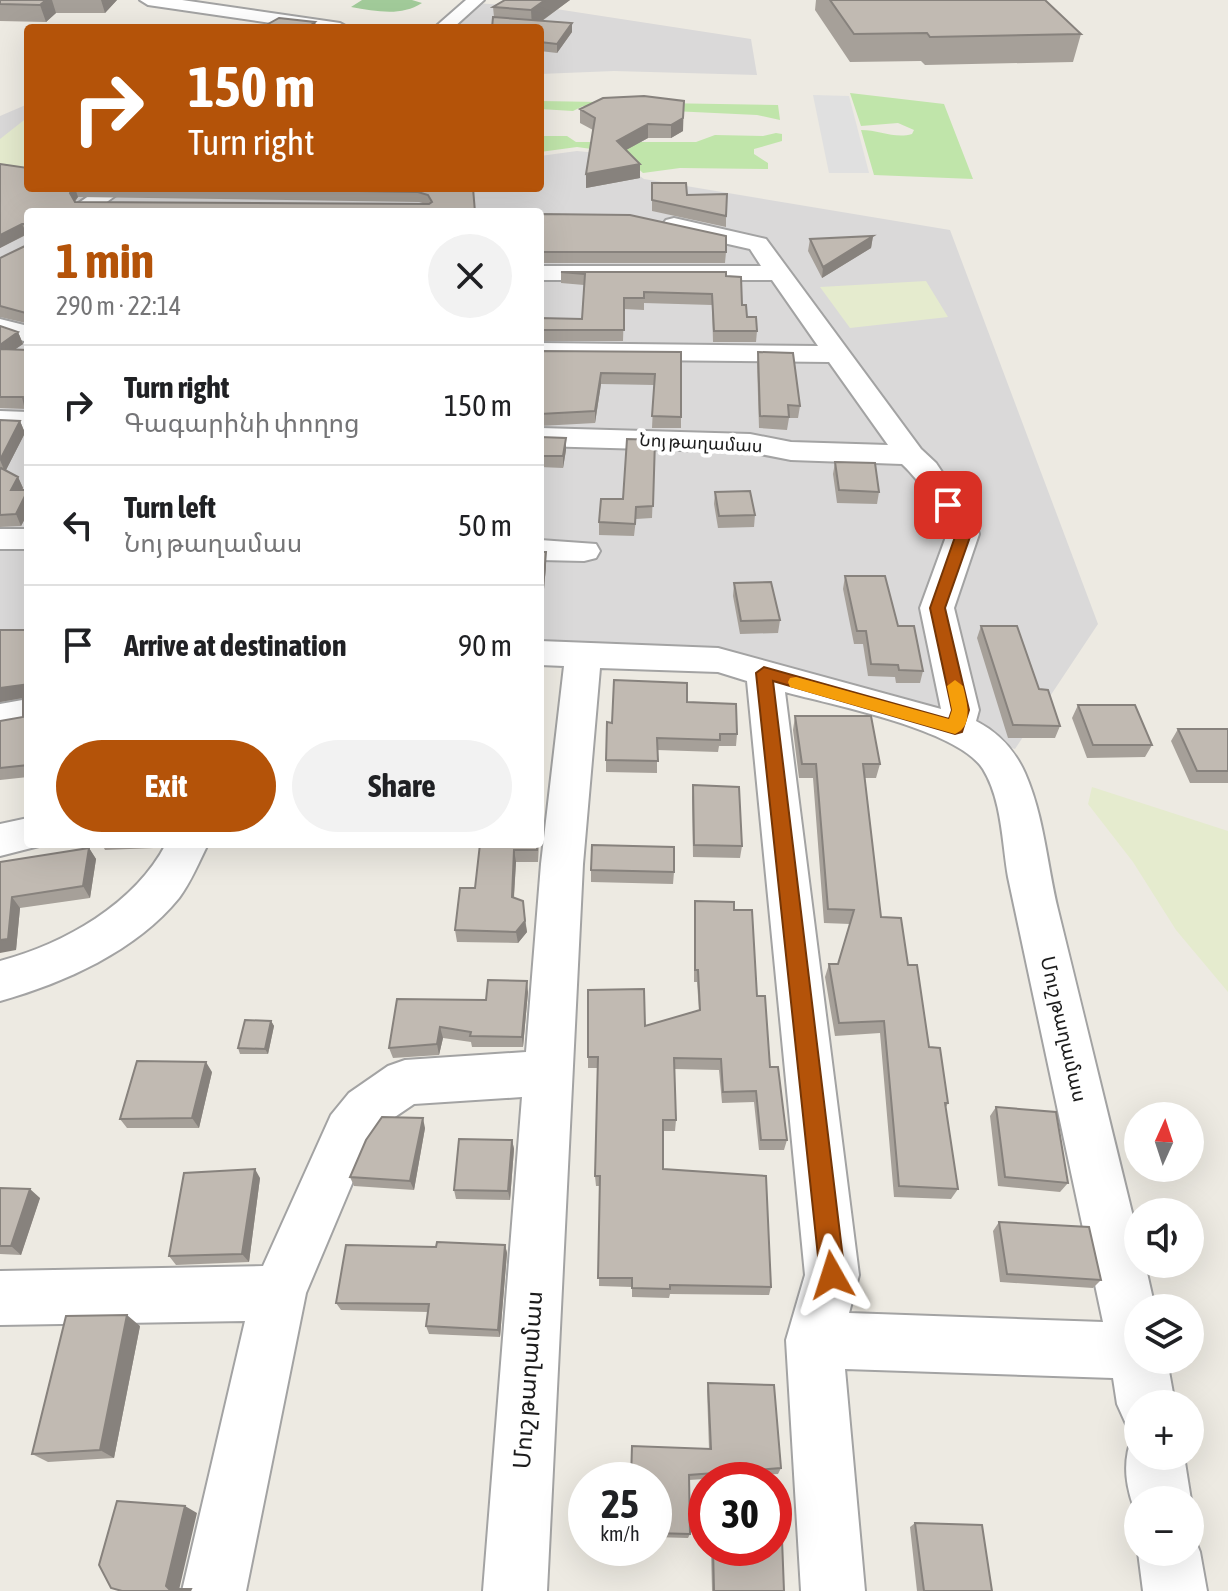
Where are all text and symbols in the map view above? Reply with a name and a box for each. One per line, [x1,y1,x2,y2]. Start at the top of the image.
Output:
text: 150 m [188,55,315,119]
icon: right [56,56,160,160]
text: Turn right [188,121,315,163]
text: 1 min [56,233,154,288]
button: close [428,234,512,318]
text: 290 m · 22:14 [56,291,181,321]
text: Turn right [124,370,230,404]
icon: right [56,383,100,427]
text: 150 m [444,388,512,422]
text: Գագարինի փողոց [124,408,360,438]
street label: Նոյ թաղամաս [639,429,763,456]
pin [914,471,982,539]
icon: arrive [926,483,970,527]
text: Turn left [124,490,216,524]
icon: left [56,503,100,547]
text: 50 m [458,508,512,542]
text: Նոյ թաղամաս [124,528,302,558]
icon: arrive [56,623,100,667]
text: Arrive at destination [124,628,346,662]
text: 90 m [458,628,512,662]
button: Exit [56,740,276,832]
button: Share [292,740,512,832]
street label: Մուշ թաղամաս [1036,954,1092,1104]
north arrow [1124,1102,1204,1182]
map controls [1124,1102,1204,1566]
button: sound [1124,1198,1204,1278]
position arrow [790,1233,874,1317]
street label: Մուշ թաղամաս [508,1290,548,1470]
button: layers [1124,1294,1204,1374]
button: + [1124,1390,1204,1470]
speed limit sign: 30 [688,1462,792,1566]
text: 25 [601,1481,639,1526]
button: − [1124,1486,1204,1566]
text: km/h [600,1522,640,1545]

